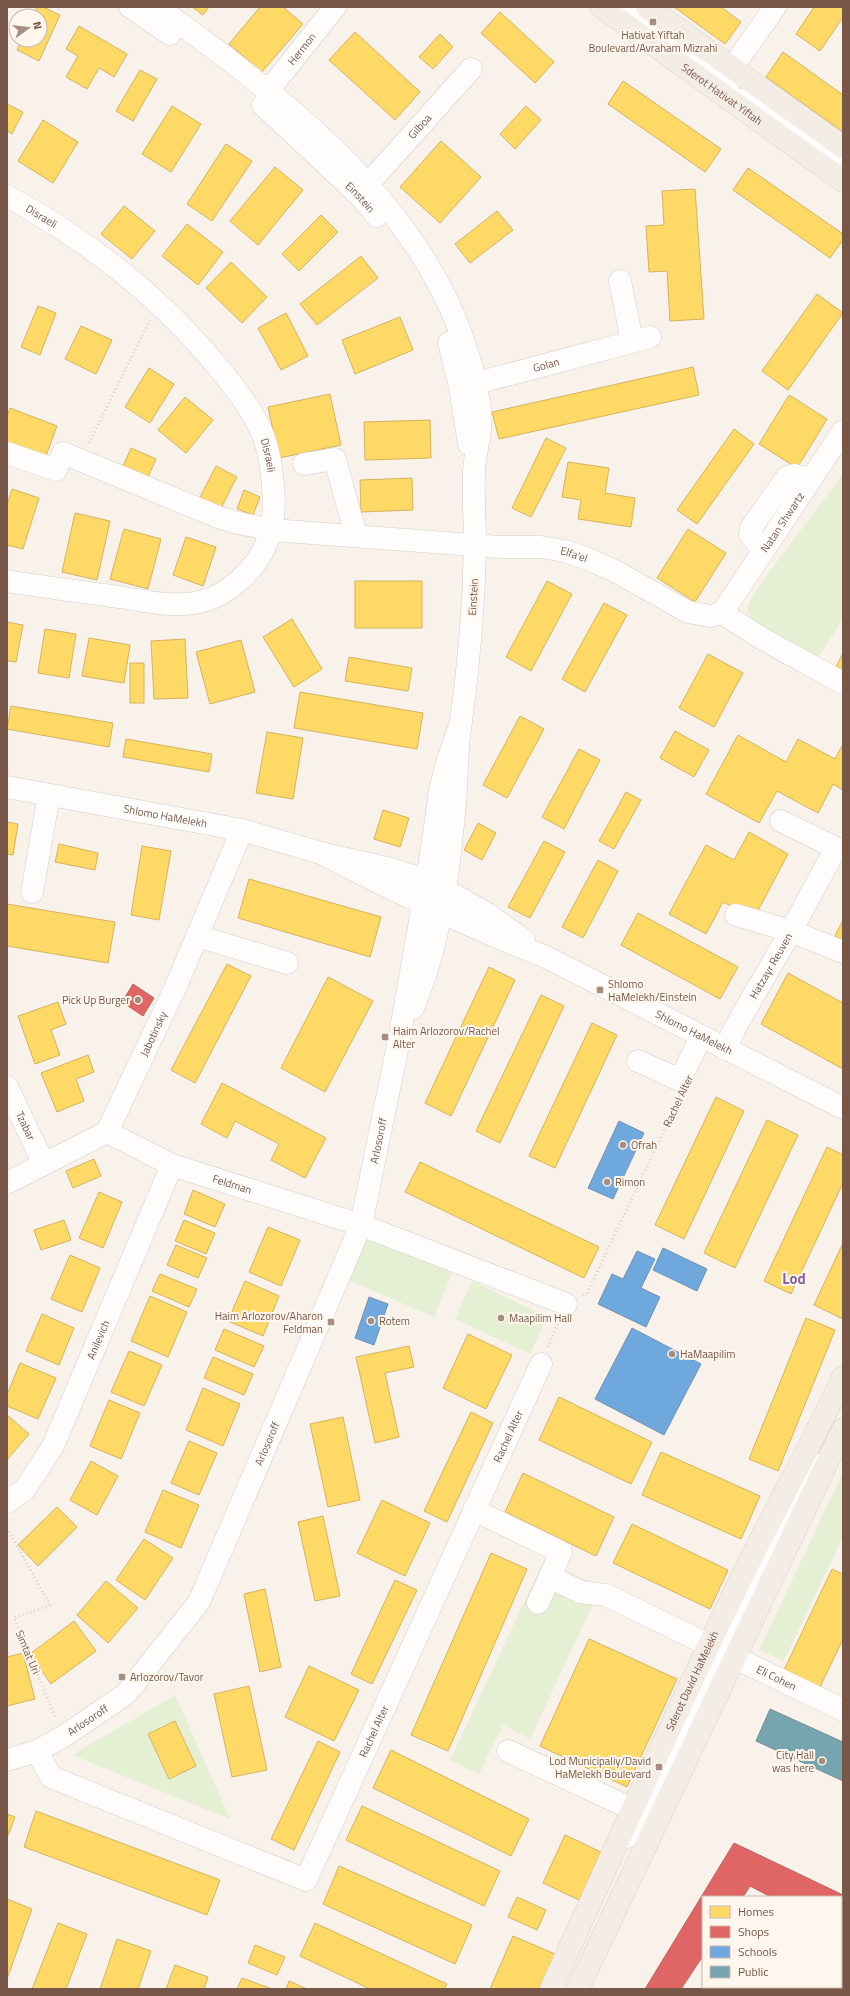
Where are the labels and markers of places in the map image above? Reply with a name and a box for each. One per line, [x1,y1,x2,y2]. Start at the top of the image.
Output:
marker: Hativat Yiftah Boulevard/Avraham Mizrahi [648,17,658,27]
place label: Hativat Yiftah Boulevard/Avraham Mizrahi [589,27,717,56]
place label: Shlomo HaMelekh/Einstein [608,976,697,1005]
marker: Shlomo HaMelekh/Einstein [595,985,605,995]
place label: Pick Up Burger [62,992,130,1008]
marker: Pick Up Burger [133,995,143,1005]
place label: Haim Arlozorov/Rachel Alter [393,1023,500,1052]
marker: Haim Arlozorov/Rachel Alter [380,1032,390,1042]
place label: Ofrah [631,1137,657,1153]
marker: Ofrah [618,1140,628,1150]
place label: Rimon [615,1174,645,1190]
marker: Rimon [602,1177,612,1187]
place label: Haim Arlozorov/Aharon Feldman [215,1308,323,1337]
place label: Maapilim Hall [509,1310,572,1326]
place label: Rotem [379,1313,410,1329]
marker: Maapilim Hall [496,1313,506,1323]
marker: Rotem [366,1316,376,1326]
marker: Haim Arlozorov/Aharon Feldman [326,1317,336,1327]
place label: HaMaapilim [680,1346,736,1362]
marker: HaMaapilim [667,1349,677,1359]
place label: Arlozorov/Tavor [130,1669,204,1685]
marker: Arlozorov/Tavor [117,1672,127,1682]
place label: City Hall was here [772,1747,814,1776]
place label: Lod Municipaliy/David HaMelekh Boulevard [549,1753,651,1782]
marker: City Hall was here [817,1756,827,1766]
marker: Lod Municipaliy/David HaMelekh Boulevard [654,1762,664,1772]

